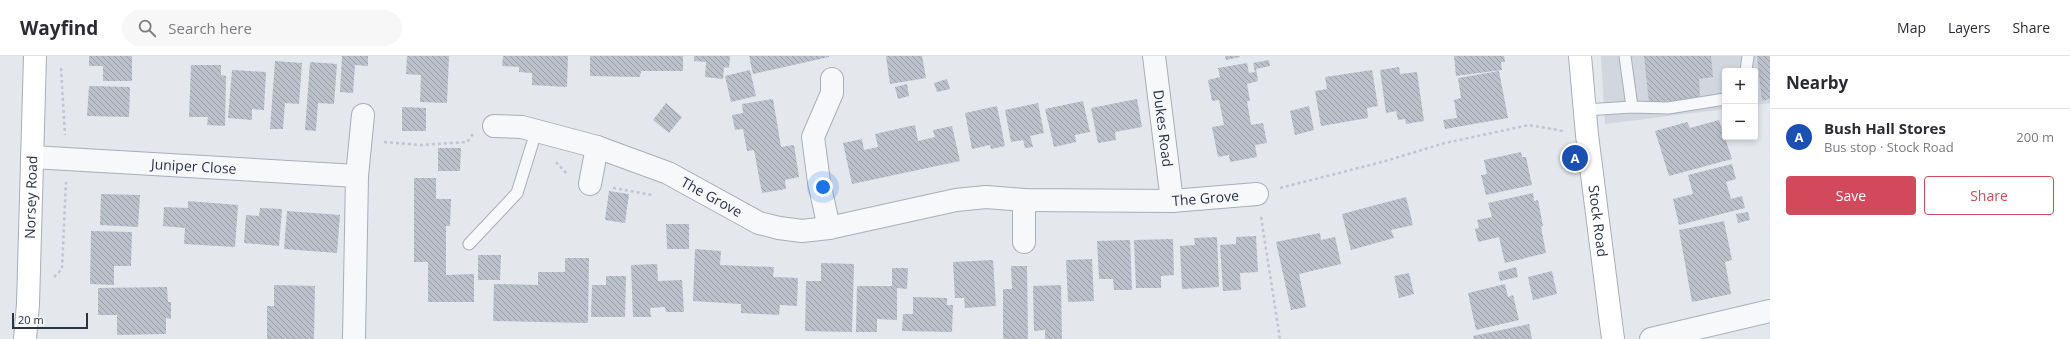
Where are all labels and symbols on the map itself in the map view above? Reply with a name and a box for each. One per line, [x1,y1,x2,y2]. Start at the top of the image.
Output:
street label: Dukes Road [1149,89,1178,168]
pin: A [1562,143,1588,173]
street label: Juniper Close [148,154,237,178]
street label: Norsey Road [20,155,41,239]
street label: The Grove [678,172,746,221]
your location [813,177,833,197]
street label: Stock Road [1584,184,1612,258]
street label: The Grove [1171,186,1240,210]
scale bar [12,311,88,330]

